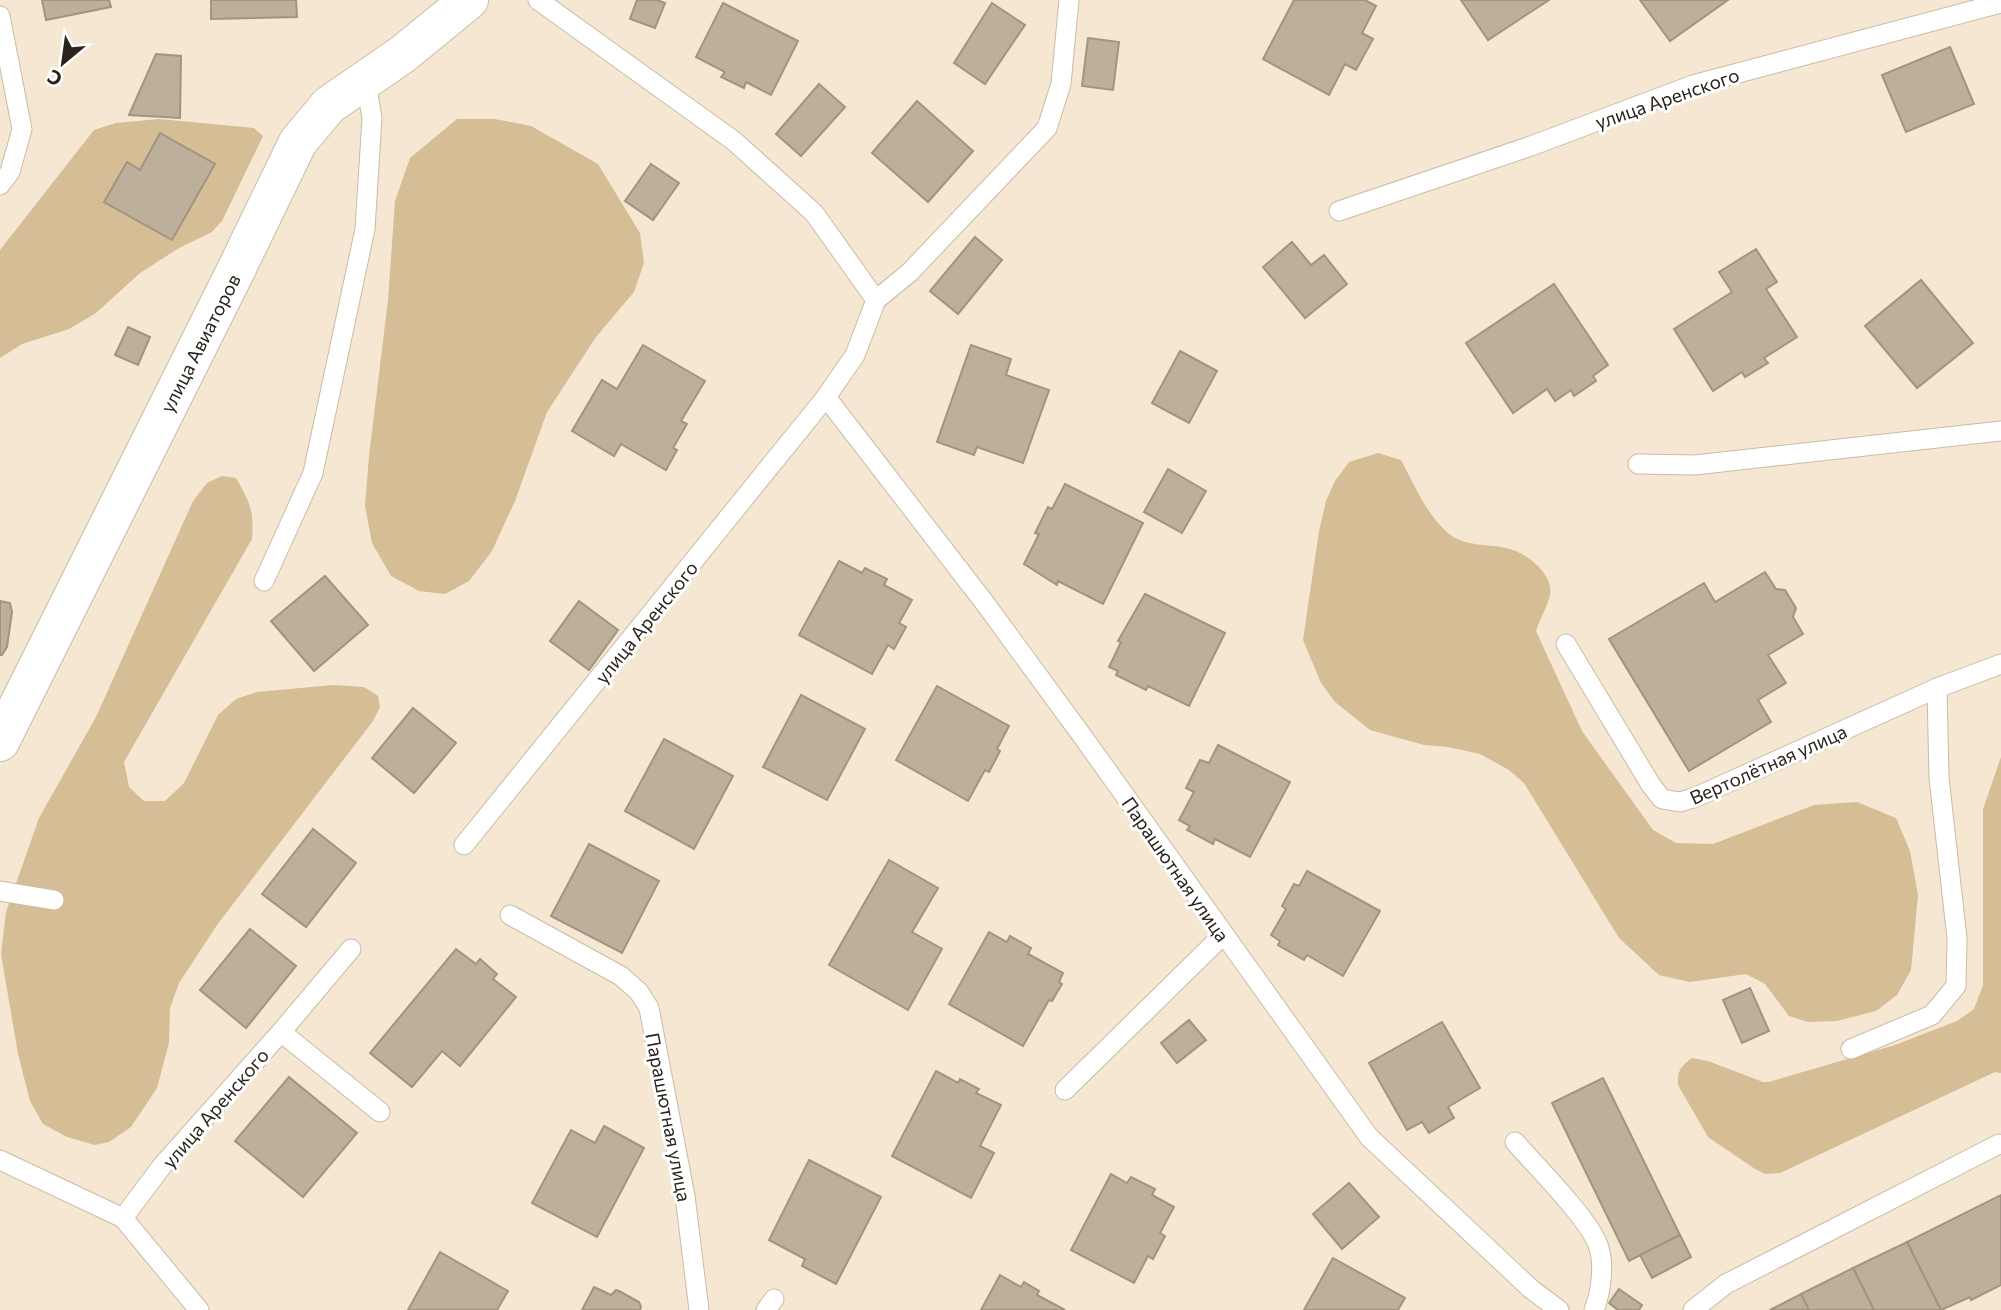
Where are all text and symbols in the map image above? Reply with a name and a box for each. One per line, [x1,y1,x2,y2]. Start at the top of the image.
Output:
north arrow [28,28,98,98]
street label: улица Аренского [1592,63,1742,133]
text: С [43,65,66,92]
street label: улица Авиаторов [155,270,245,416]
street label: улица Аренского [590,556,702,688]
street label: Вертолётная улица [1686,719,1850,809]
street label: Парашютная улица [1117,792,1235,946]
street label: Парашютная улица [641,1031,697,1203]
street label: улица Аренского [157,1044,273,1172]

